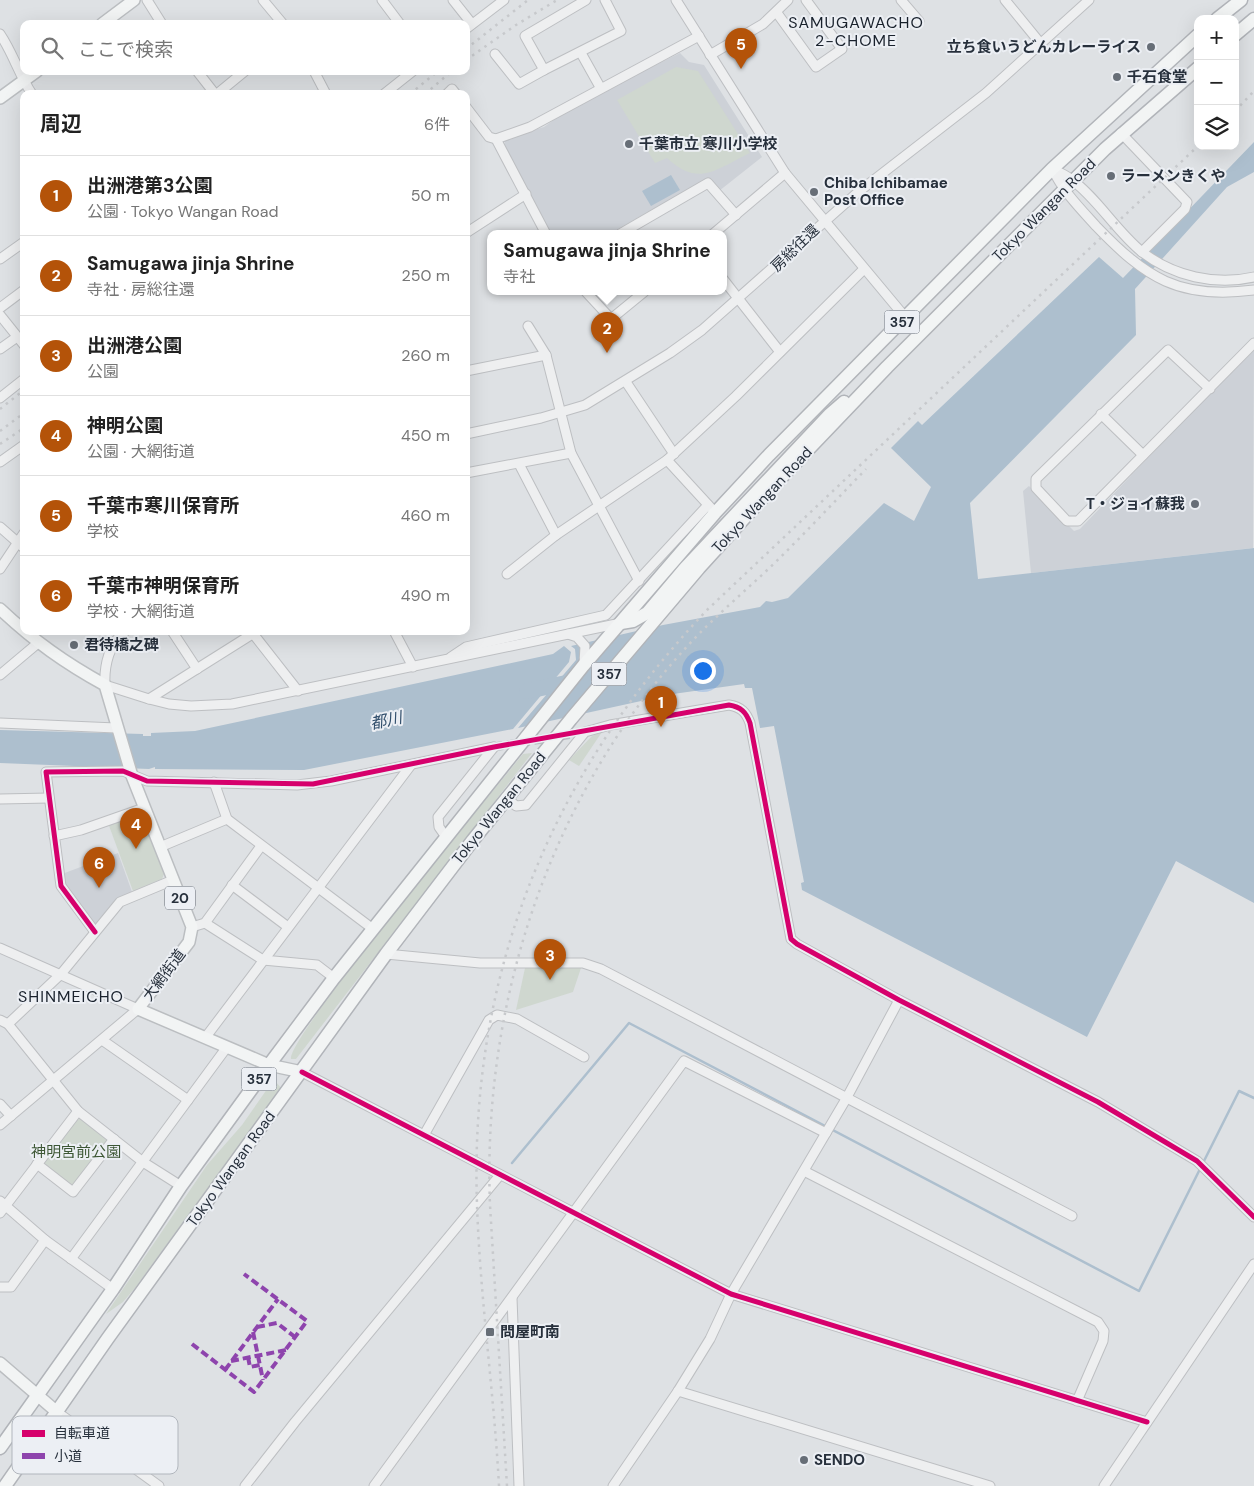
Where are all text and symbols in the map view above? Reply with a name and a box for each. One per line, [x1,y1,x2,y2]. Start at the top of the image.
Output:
district label: SAMUGAWACHO 2-CHOME [788,12,924,51]
map controls [1194,15,1239,150]
button: + [1194,15,1239,60]
search box [20,20,470,75]
pin: 5 [725,28,757,69]
icon: search [38,34,66,62]
text: ここで検索 [78,37,173,62]
place label: 立ち食いうどんカレーライス [946,37,1141,57]
marker: 立ち食いうどんカレーライス [1145,41,1157,53]
button: − [1194,60,1239,105]
place label: 千石食堂 [1127,67,1187,87]
marker: 千石食堂 [1111,71,1123,83]
button: layers [1194,105,1239,150]
text: 周辺 [40,110,82,138]
text: 6件 [424,114,450,135]
place label: 千葉市立 寒川小学校 [639,134,778,154]
marker: 千葉市立 寒川小学校 [623,138,635,150]
street label: Tokyo Wangan Road [988,154,1100,266]
place label: ラーメンきくや [1121,166,1225,186]
marker: ラーメンきくや [1105,170,1117,182]
text: 出洲港第3公園 [87,173,212,198]
place label: Chiba Ichibamae Post Office [824,173,948,210]
text: 1 [53,185,59,206]
text: 50 m [411,185,450,206]
marker: Chiba Ichibamae Post Office [808,186,820,198]
text: 公園 · Tokyo Wangan Road [87,201,279,222]
street label: 房総往還 [766,220,824,276]
popup [487,230,727,295]
text: Samugawa jinja Shrine [503,238,711,263]
text: Samugawa jinja Shrine [87,251,295,276]
text: 2 [51,265,61,286]
text: 250 m [402,265,450,286]
text: 寺社 [503,266,535,287]
text: 寺社 · 房総往還 [87,279,195,300]
road number: 357 [884,311,920,334]
pin: 2 [591,312,623,353]
text: 出洲港公園 [87,333,182,358]
text: 3 [51,345,61,366]
text: 260 m [401,345,450,366]
text: 公園 [87,361,119,382]
text: 神明公園 [87,413,163,438]
text: 4 [51,425,61,446]
text: 450 m [401,425,450,446]
text: 公園 · 大網街道 [87,441,195,462]
street label: Tokyo Wangan Road [707,442,817,558]
text: 千葉市寒川保育所 [87,493,239,518]
place label: T・ジョイ蘇我 [1086,494,1185,514]
marker: T・ジョイ蘇我 [1189,498,1201,510]
text: 5 [51,505,61,526]
text: 460 m [401,505,450,526]
text: 学校 [87,521,119,542]
text: 千葉市神明保育所 [87,573,239,598]
text: 6 [51,585,61,606]
text: 490 m [401,585,450,606]
text: 学校 · 大網街道 [87,601,195,622]
place label: 君待橋之碑 [84,635,159,655]
marker: 君待橋之碑 [68,639,80,651]
your location [690,658,716,684]
road number: 357 [592,662,626,686]
pin: 1 [645,686,677,727]
water label: 都川 [368,706,406,734]
street label: Tokyo Wangan Road [448,748,550,868]
pin: 4 [120,808,152,849]
pin: 6 [83,847,115,888]
road number: 20 [165,886,195,910]
pin: 3 [534,939,566,980]
street label: 大網街道 [138,945,190,1005]
district label: SHINMEICHO [18,986,124,1007]
road number: 357 [242,1068,276,1090]
street label: Tokyo Wangan Road [182,1107,280,1231]
park label: 神明宮前公園 [31,1142,121,1162]
place label: 問屋町南 [500,1322,560,1342]
marker: 問屋町南 [484,1326,496,1338]
legend [12,1416,178,1474]
text: 自転車道 [54,1424,110,1442]
text: 小道 [54,1447,82,1465]
place label: SENDO [814,1450,865,1470]
marker: SENDO [798,1454,810,1466]

